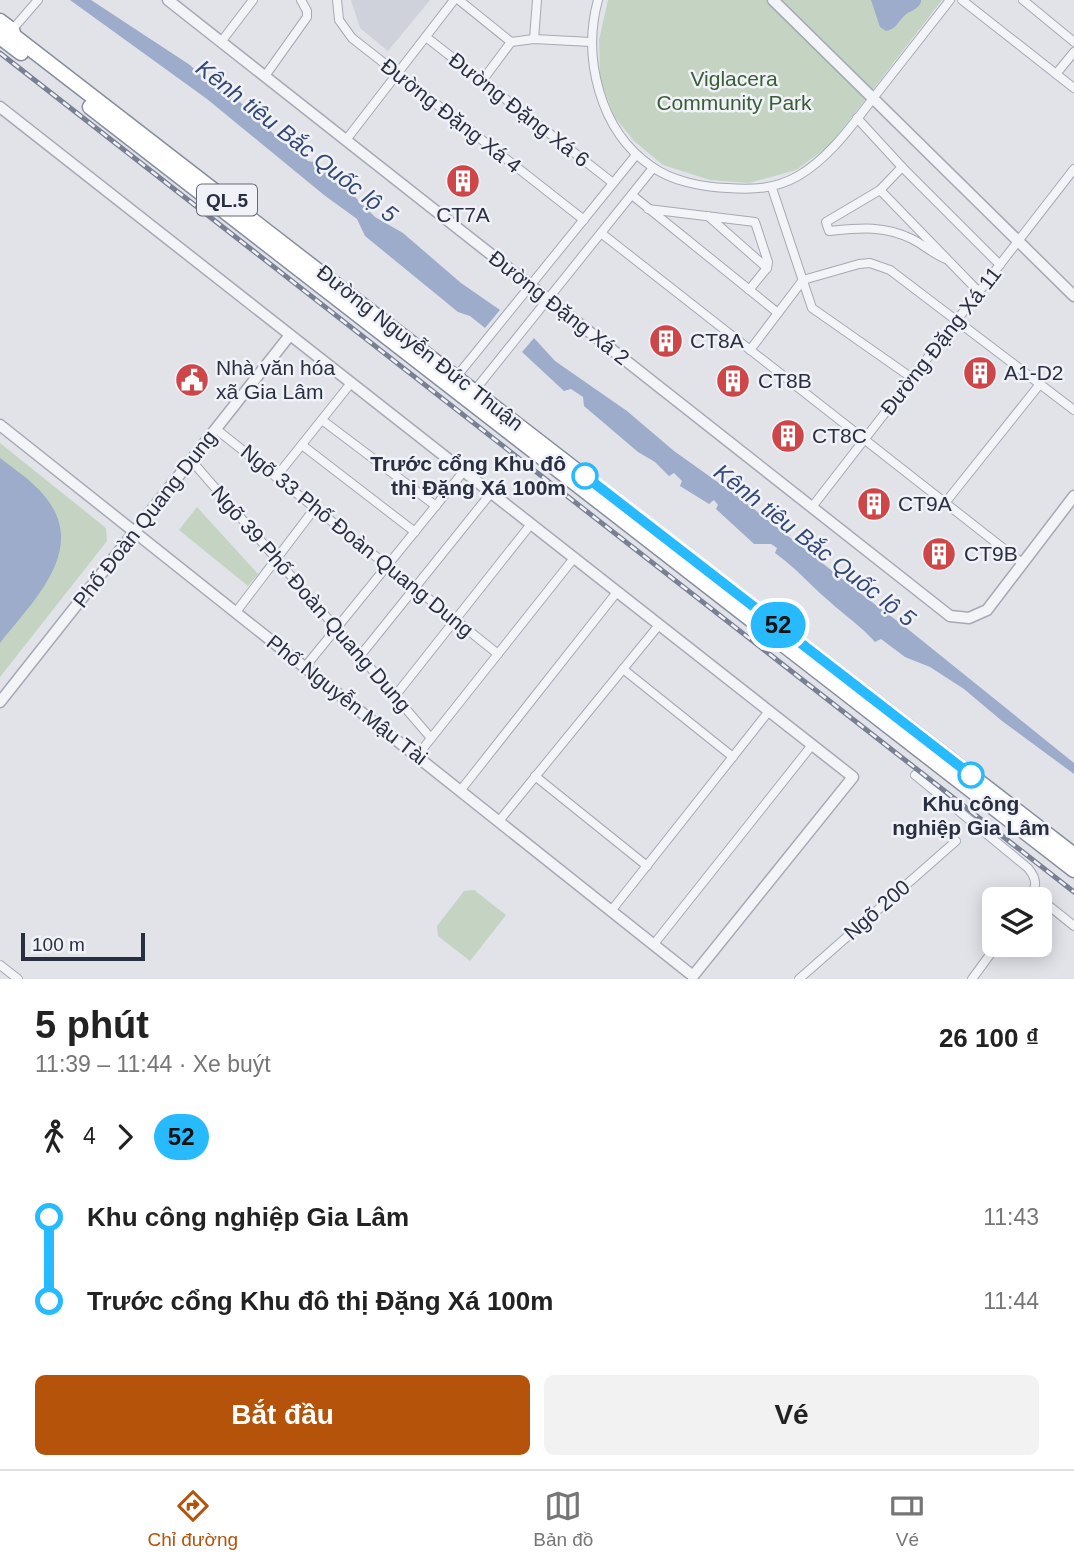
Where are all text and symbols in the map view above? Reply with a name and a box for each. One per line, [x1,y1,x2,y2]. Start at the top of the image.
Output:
street label: Đường Đặng Xá 6 [445,48,594,171]
water label: Kênh tiêu Bắc Quốc lộ 5 [191,54,403,228]
street label: Đường Đặng Xá 4 [377,54,526,178]
park label: Viglacera Community Park [656,67,812,114]
building icon: CT7A [444,162,482,200]
road number: QL.5 [197,184,257,216]
place label: CT7A [436,203,490,226]
street label: Đường Đặng Xá 2 [485,246,634,369]
street label: Đường Nguyễn Đức Thuận [313,260,528,435]
street label: Đường Đặng Xá 11 [876,262,1006,419]
building icon: CT8A [647,322,685,360]
place label: CT8A [690,329,744,352]
building icon: A1-D2 [961,354,999,392]
place label: Nhà văn hóa xã Gia Lâm [216,356,335,403]
public building icon: Nhà văn hóa xã Gia Lâm [173,361,211,399]
place label: A1-D2 [1004,361,1064,384]
building icon: CT8B [714,362,752,400]
place label: CT8B [758,369,812,392]
building icon: CT8C [769,417,807,455]
place label: CT8C [812,424,867,447]
street label: Phố Đoàn Quang Dung [68,426,221,612]
street label: Ngõ 33 Phố Đoàn Quang Dung [237,440,478,641]
place label: Trước cổng Khu đô thị Đặng Xá 100m [370,452,566,499]
water label: Kênh tiêu Bắc Quốc lộ 5 [709,458,921,632]
marker: Trước cổng Khu đô thị Đặng Xá 100m [572,463,598,489]
street label: Ngõ 39 Phố Đoàn Quang Dung [207,481,416,716]
building icon: CT9A [855,485,893,523]
place label: CT9A [898,492,952,515]
building icon: CT9B [920,535,958,573]
place label: CT9B [964,542,1018,565]
line badge: 52 [746,602,810,648]
text: 52 [765,611,791,638]
street label: Phố Nguyễn Mậu Tài [263,630,432,769]
marker: Khu công nghiệp Gia Lâm [958,762,984,788]
place label: Khu công nghiệp Gia Lâm [892,792,1050,839]
street label: Ngõ 200 [839,875,914,944]
map controls [982,887,1052,957]
button: layers [982,887,1052,957]
scale bar [21,930,145,962]
text: 100 m [32,934,85,955]
text: 5 phút [35,1004,149,1046]
text: 26 100 ₫ [939,1023,1039,1053]
text: 11:39 – 11:44 · Xe buýt [35,1051,271,1077]
icon: walk [35,1118,73,1156]
icon: forward [106,1118,144,1156]
text: 4 [83,1123,96,1149]
text: 52 [168,1123,195,1150]
text: Khu công nghiệp Gia Lâm [87,1202,409,1232]
text: 11:43 [983,1204,1039,1230]
text: Trước cổng Khu đô thị Đặng Xá 100m [87,1286,553,1316]
text: 11:44 [983,1288,1039,1314]
button: Bắt đầu [35,1375,530,1455]
button: Vé [544,1375,1039,1455]
tab: Chỉ đường [148,1487,238,1551]
tab: Bản đồ [533,1487,593,1551]
tab: Vé [888,1487,926,1551]

